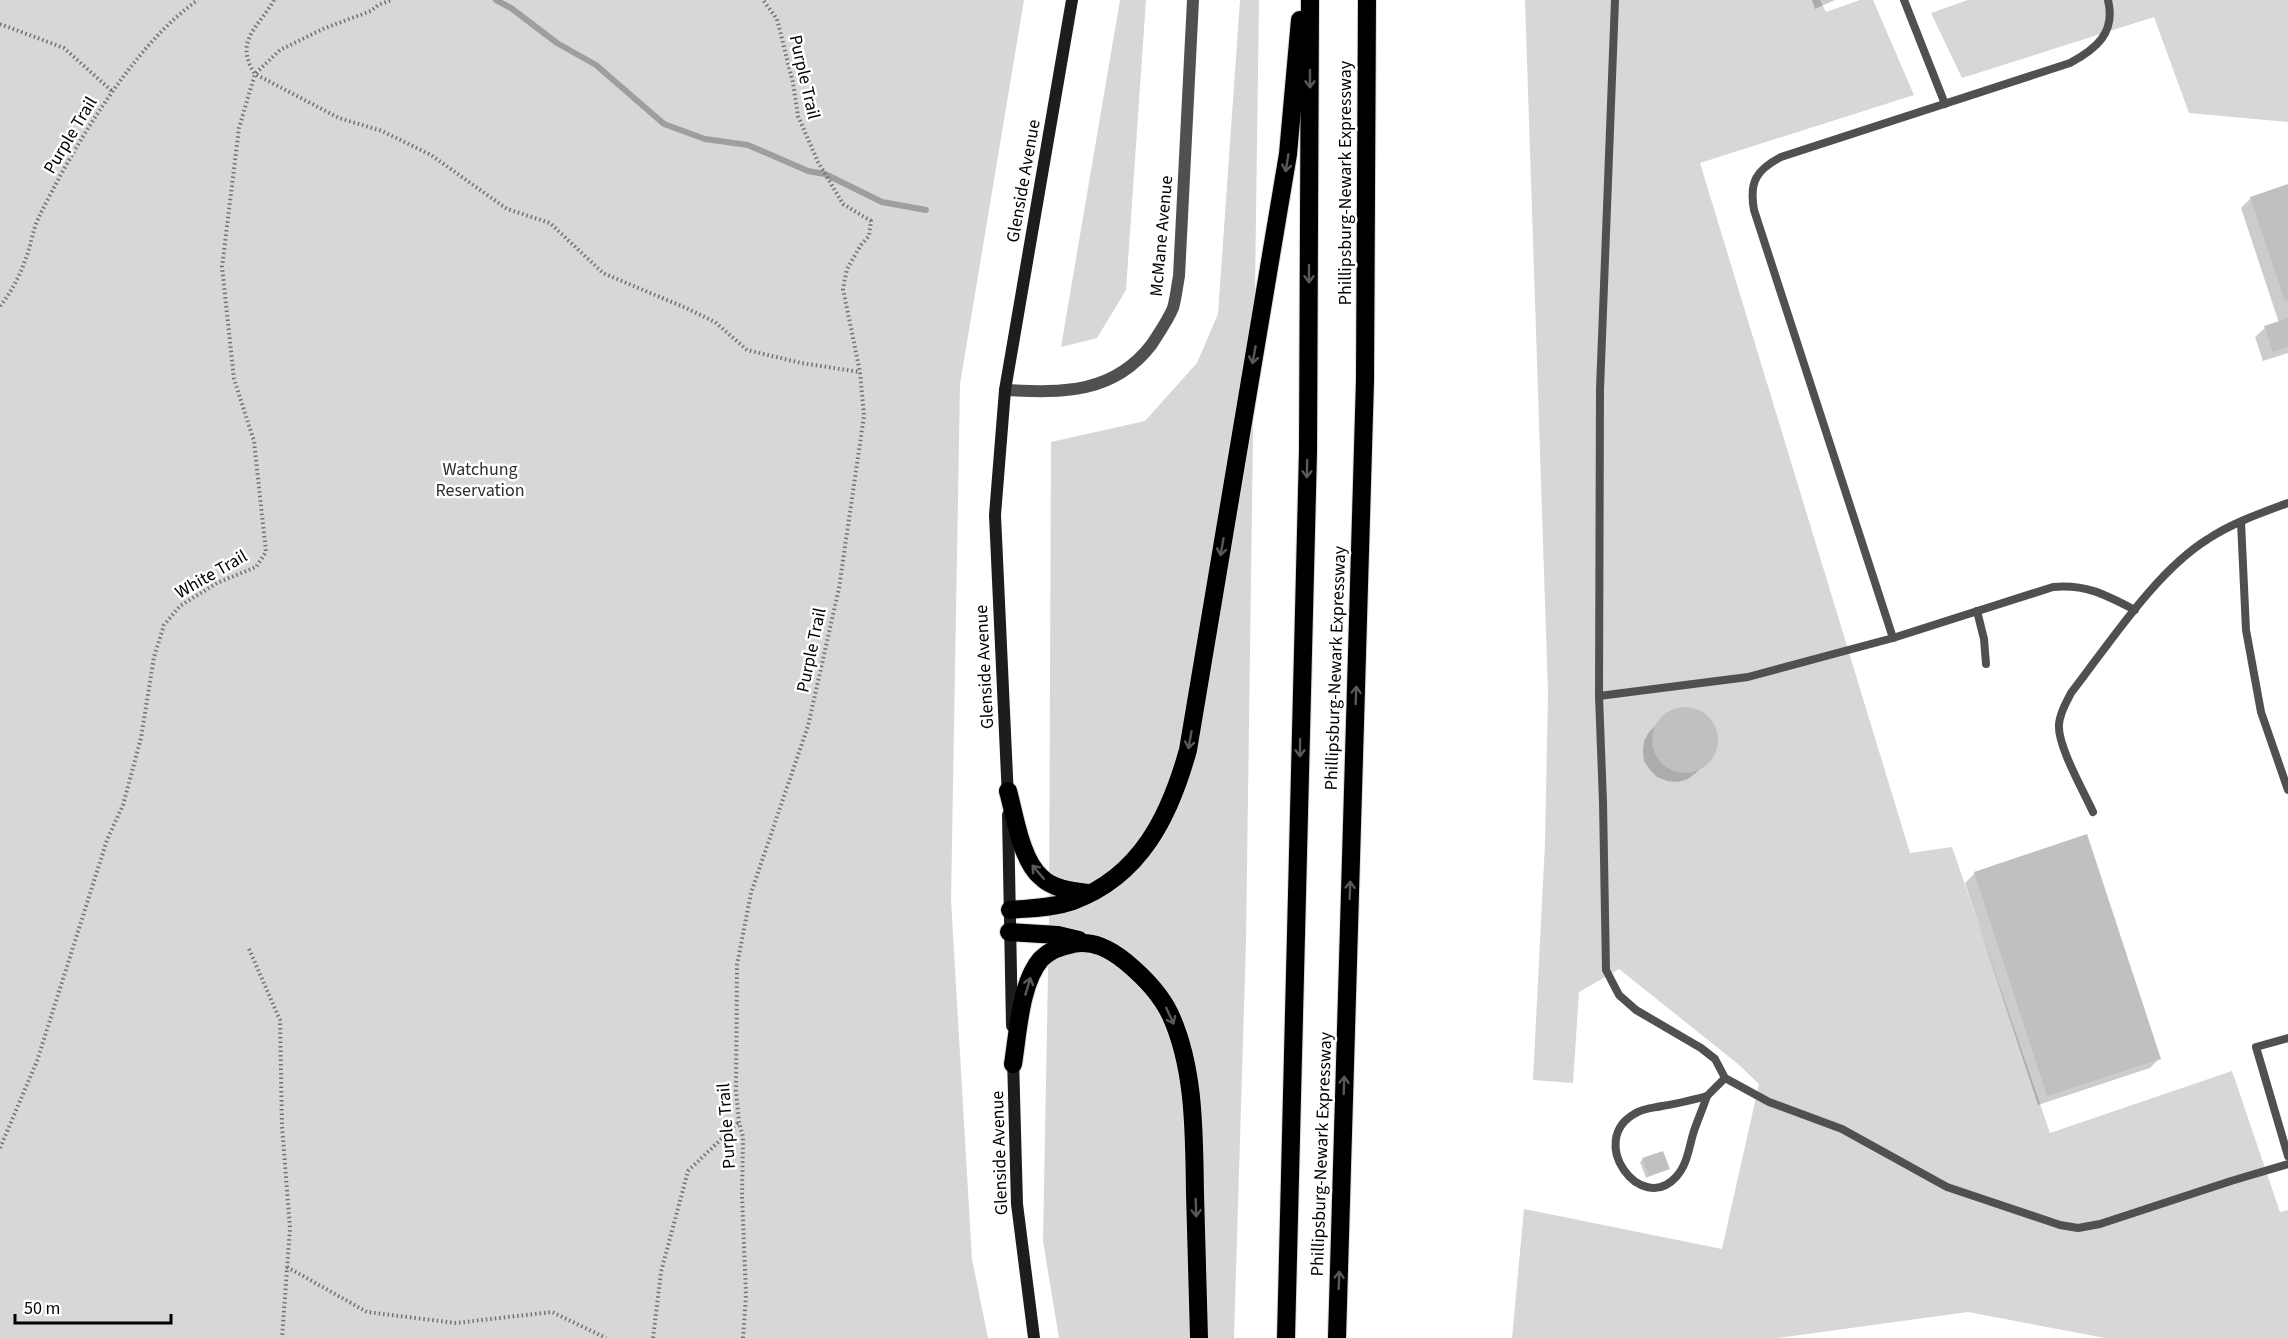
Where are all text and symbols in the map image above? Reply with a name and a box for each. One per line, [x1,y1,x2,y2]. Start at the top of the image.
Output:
street label: Purple Trail [783,32,826,122]
street label: Phillipsburg-Newark Expressway [1333,60,1358,305]
one-way arrow [1304,69,1316,89]
street label: Purple Trail [38,92,103,179]
street label: Glenside Avenue [1000,118,1047,245]
one-way arrow [1281,152,1292,172]
street label: McMane Avenue [1144,174,1179,298]
one-way arrow [1303,264,1315,284]
one-way arrow [1249,345,1260,364]
park label: Watchung Reservation [435,457,525,503]
one-way arrow [1302,459,1313,479]
one-way arrow [1216,537,1227,557]
street label: White Trail [171,544,252,605]
street label: Phillipsburg-Newark Expressway [1319,545,1352,791]
street label: Glenside Avenue [969,604,1000,730]
street label: Purple Trail [790,605,833,695]
one-way arrow [1350,685,1361,705]
one-way arrow [1184,729,1195,749]
one-way arrow [1295,738,1306,758]
one-way arrow [1031,865,1045,880]
one-way arrow [1344,880,1356,900]
one-way arrow [1023,977,1034,996]
one-way arrow [1164,1006,1176,1024]
street label: Phillipsburg-Newark Expressway [1305,1031,1338,1277]
one-way arrow [1339,1075,1350,1095]
street label: Purple Trail [711,1082,742,1170]
street label: Glenside Avenue [985,1090,1014,1216]
one-way arrow [1190,1197,1201,1217]
one-way arrow [1333,1270,1344,1290]
scale bar [15,1287,171,1325]
text: 50 m [24,1296,60,1321]

